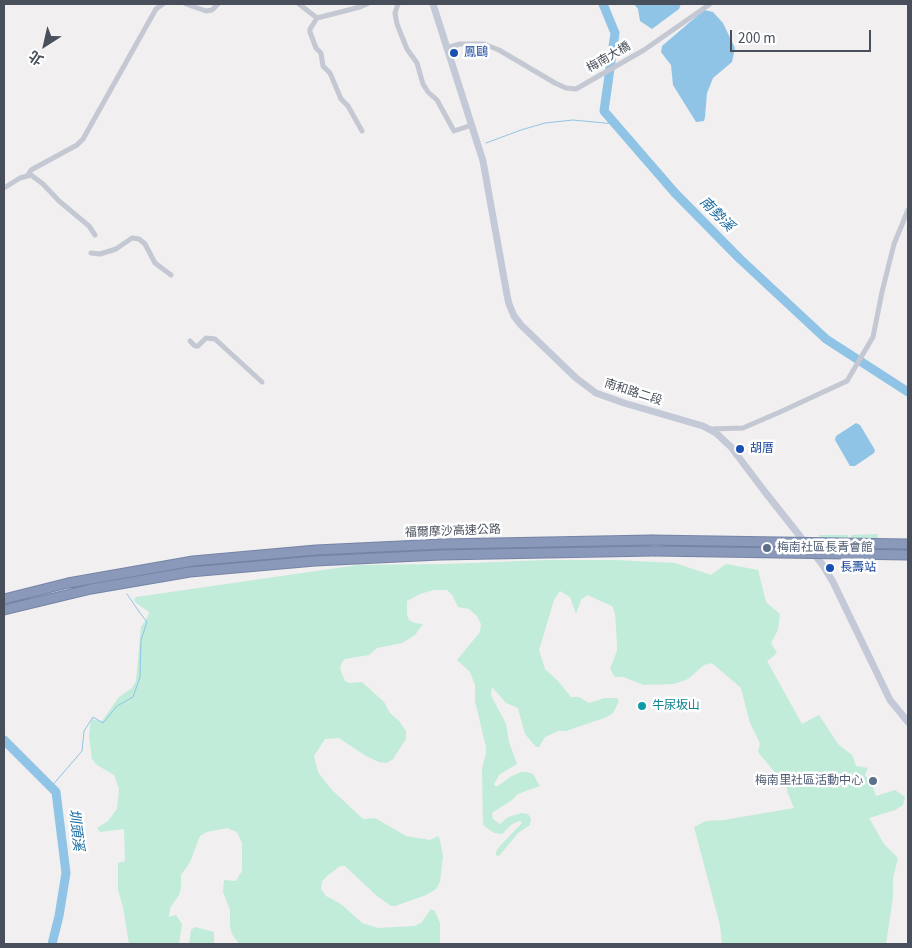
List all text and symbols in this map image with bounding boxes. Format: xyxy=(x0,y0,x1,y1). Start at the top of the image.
north arrow xyxy=(20,20,70,70)
scale bar xyxy=(732,20,873,52)
text: 200 m xyxy=(738,28,776,49)
street label: 梅南大橋 xyxy=(585,40,633,76)
text: 北 xyxy=(25,45,48,69)
place label: 鳳鷗 xyxy=(464,46,488,60)
marker: 鳳鷗 xyxy=(448,47,460,59)
water label: 南勢溪 xyxy=(695,194,737,236)
street label: 南和路二段 xyxy=(602,377,664,409)
place label: 胡厝 xyxy=(750,442,774,456)
marker: 胡厝 xyxy=(734,443,746,455)
street label: 福爾摩沙高速公路 xyxy=(405,523,501,541)
place label: 梅南社區長青會館 xyxy=(777,541,873,555)
marker: 梅南社區長青會館 xyxy=(761,542,773,554)
place label: 長壽站 xyxy=(840,561,876,575)
marker: 長壽站 xyxy=(824,562,836,574)
place label: 牛尿坂山 xyxy=(652,699,700,713)
marker: 牛尿坂山 xyxy=(636,700,648,712)
place label: 梅南里社區活動中心 xyxy=(755,774,863,788)
marker: 梅南里社區活動中心 xyxy=(867,775,879,787)
water label: 圳頭溪 xyxy=(64,808,86,852)

